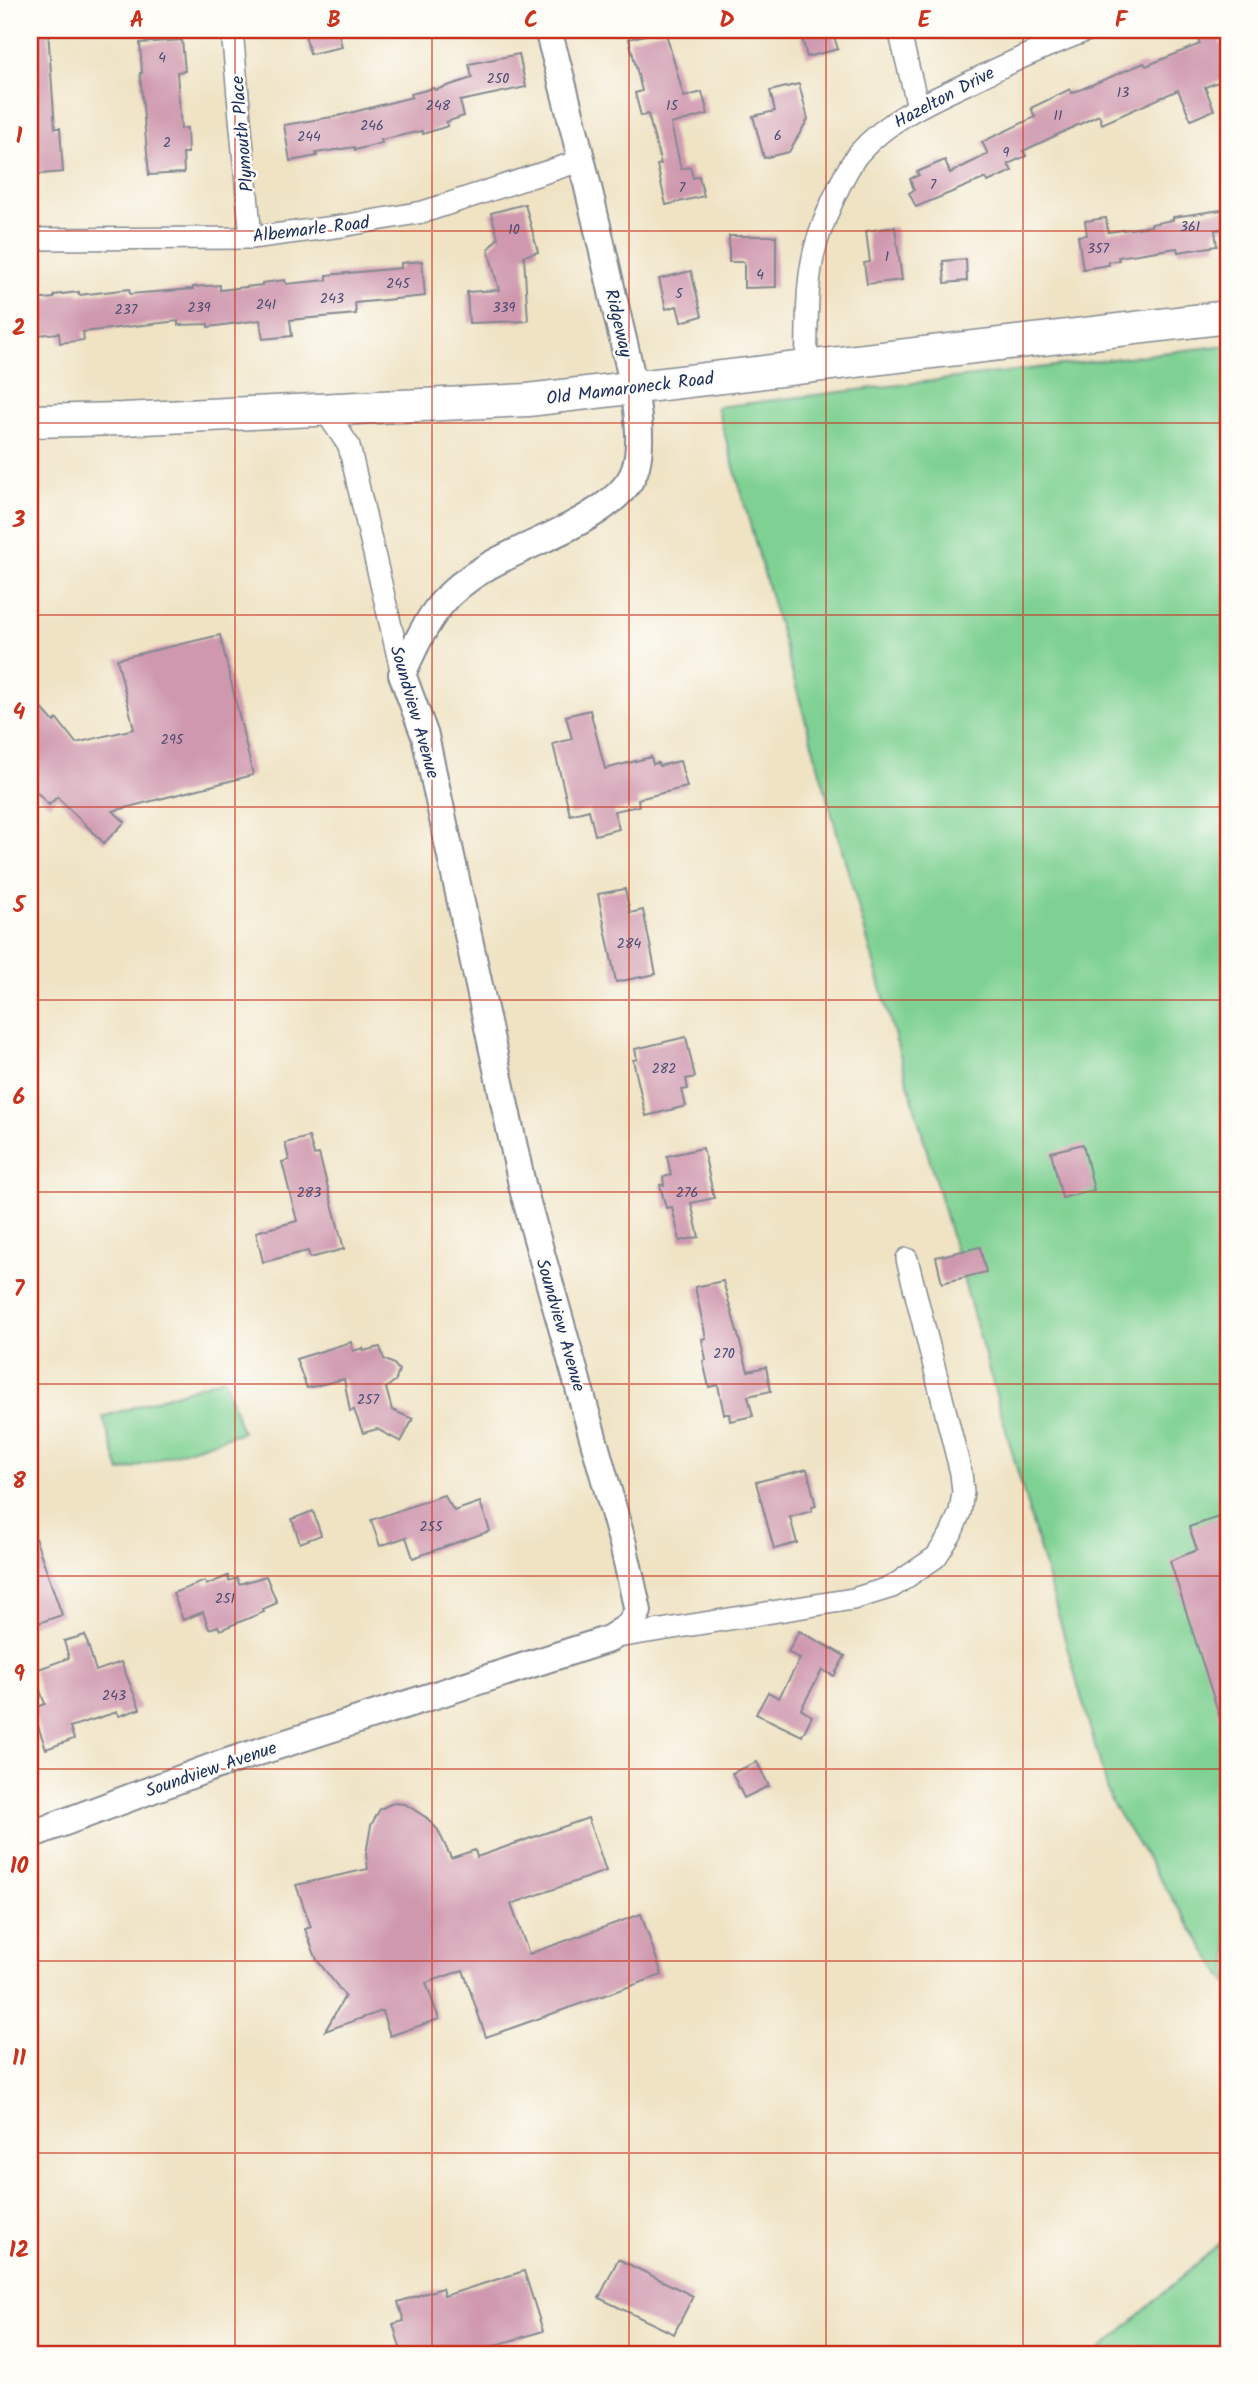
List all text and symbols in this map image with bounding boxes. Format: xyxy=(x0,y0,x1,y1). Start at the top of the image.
text: A xyxy=(130,3,144,39)
text: B xyxy=(327,3,341,39)
text: C xyxy=(524,3,538,39)
text: D xyxy=(719,3,735,39)
text: E xyxy=(918,3,932,39)
text: F xyxy=(1115,3,1129,39)
house number: 4 xyxy=(158,47,166,69)
street label: Hazelton Drive xyxy=(889,60,1000,137)
house number: 250 xyxy=(487,68,509,90)
street label: Plymouth Place xyxy=(224,75,263,193)
house number: 13 xyxy=(1117,82,1129,104)
house number: 248 xyxy=(426,95,451,117)
house number: 15 xyxy=(666,95,679,117)
house number: 11 xyxy=(1054,105,1062,127)
house number: 246 xyxy=(360,115,384,137)
text: 1 xyxy=(16,119,23,155)
house number: 6 xyxy=(774,125,782,147)
house number: 244 xyxy=(297,126,321,148)
house number: 2 xyxy=(163,132,171,154)
house number: 9 xyxy=(1003,142,1010,164)
house number: 7 xyxy=(930,174,937,196)
house number: 7 xyxy=(679,177,686,199)
street label: Albemarle Road xyxy=(251,209,372,252)
house number: 361 xyxy=(1180,216,1200,238)
house number: 10 xyxy=(508,219,520,241)
house number: 357 xyxy=(1087,238,1110,260)
house number: 1 xyxy=(885,246,889,268)
house number: 4 xyxy=(756,264,764,286)
house number: 245 xyxy=(386,273,411,295)
house number: 5 xyxy=(675,283,684,305)
street label: Ridgeway xyxy=(596,286,640,361)
house number: 243 xyxy=(320,288,344,310)
house number: 241 xyxy=(256,294,276,316)
house number: 239 xyxy=(188,297,211,319)
house number: 339 xyxy=(493,297,516,319)
house number: 237 xyxy=(115,299,138,321)
text: 2 xyxy=(12,311,26,347)
street label: Old Mamaroneck Road xyxy=(545,365,717,414)
text: 3 xyxy=(12,503,26,539)
street label: Soundview Avenue xyxy=(381,642,446,782)
text: 4 xyxy=(13,695,26,731)
house number: 295 xyxy=(161,729,185,751)
text: 5 xyxy=(12,888,27,924)
house number: 284 xyxy=(617,933,641,955)
house number: 282 xyxy=(652,1058,676,1080)
text: 6 xyxy=(13,1080,25,1116)
house number: 283 xyxy=(297,1182,321,1204)
house number: 276 xyxy=(676,1182,698,1204)
street label: Soundview Avenue xyxy=(527,1255,592,1395)
text: 7 xyxy=(14,1272,26,1308)
house number: 270 xyxy=(713,1343,735,1365)
house number: 257 xyxy=(357,1389,380,1411)
text: 8 xyxy=(12,1464,26,1500)
house number: 255 xyxy=(419,1516,444,1538)
house number: 251 xyxy=(215,1588,235,1610)
text: 9 xyxy=(13,1657,25,1693)
house number: 243 xyxy=(102,1685,126,1707)
street label: Soundview Avenue xyxy=(142,1734,281,1806)
text: 10 xyxy=(10,1849,29,1885)
text: 11 xyxy=(12,2041,26,2077)
text: 12 xyxy=(9,2233,29,2269)

